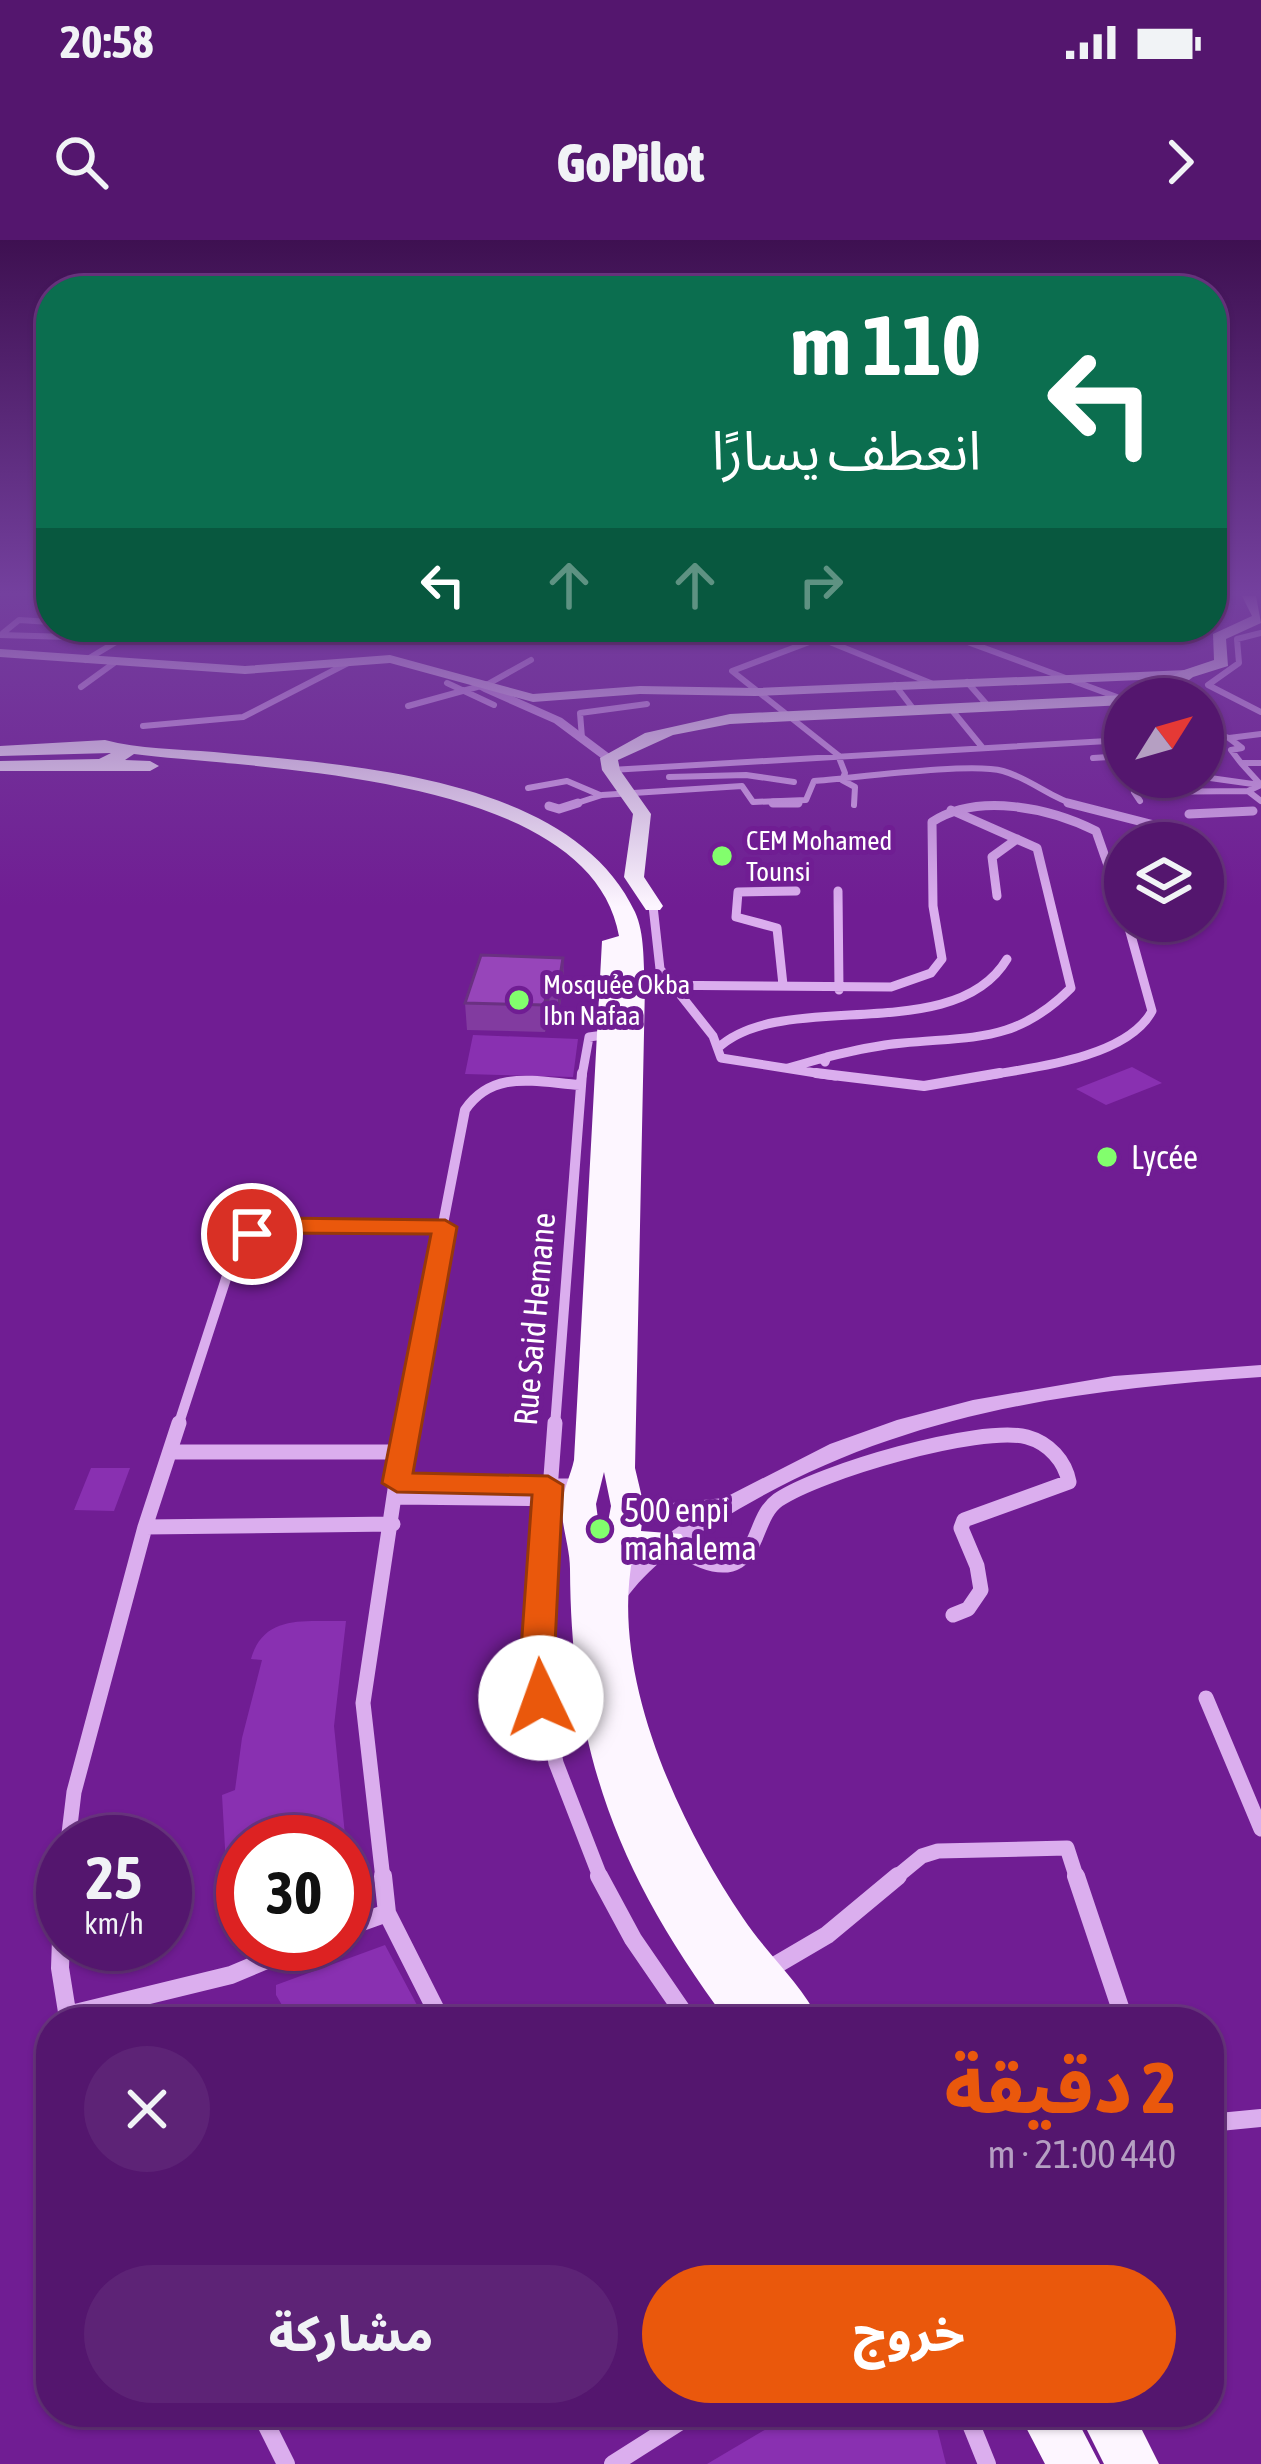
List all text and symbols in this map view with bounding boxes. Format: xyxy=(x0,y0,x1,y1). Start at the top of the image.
text: 20:58 xyxy=(60,16,154,68)
icon: search xyxy=(48,129,114,195)
icon: forward xyxy=(1147,129,1213,195)
text: GoPilot xyxy=(557,132,704,193)
text: 110 m xyxy=(791,297,981,393)
icon: left xyxy=(1023,324,1179,480)
text: انعطف يسارًا xyxy=(711,420,981,481)
icon: left xyxy=(410,552,476,618)
icon: ahead xyxy=(536,552,602,618)
icon: ahead xyxy=(662,552,728,618)
icon: right xyxy=(788,552,854,618)
north arrow xyxy=(1104,678,1224,798)
map controls xyxy=(1104,678,1224,942)
button: layers xyxy=(1104,822,1224,942)
place label: CEM Mohamed Tounsi xyxy=(746,825,892,887)
marker: CEM Mohamed Tounsi xyxy=(709,843,735,869)
place label: Mosquée Okba Ibn Nafaa xyxy=(543,969,690,1031)
marker: Mosquée Okba Ibn Nafaa xyxy=(506,987,532,1013)
place label: Lycée xyxy=(1131,1138,1198,1176)
marker: Lycée xyxy=(1094,1144,1120,1170)
pin xyxy=(201,1183,303,1285)
icon: arrive xyxy=(219,1201,285,1267)
street label: Rue Said Hemane xyxy=(506,1211,562,1427)
place label: 500 enpi mahalema xyxy=(624,1491,757,1567)
marker: 500 enpi mahalema xyxy=(587,1516,613,1542)
position arrow xyxy=(478,1635,604,1761)
speed limit sign: 30 xyxy=(216,1815,372,1971)
text: 25 xyxy=(86,1843,142,1912)
text: km/h xyxy=(84,1906,144,1940)
button: close xyxy=(84,2046,210,2172)
text: 2 دقيقة xyxy=(944,2046,1176,2128)
text: 440 m · 21:00 xyxy=(988,2132,1176,2176)
button: مشاركة xyxy=(84,2265,618,2403)
button: خروج xyxy=(642,2265,1176,2403)

